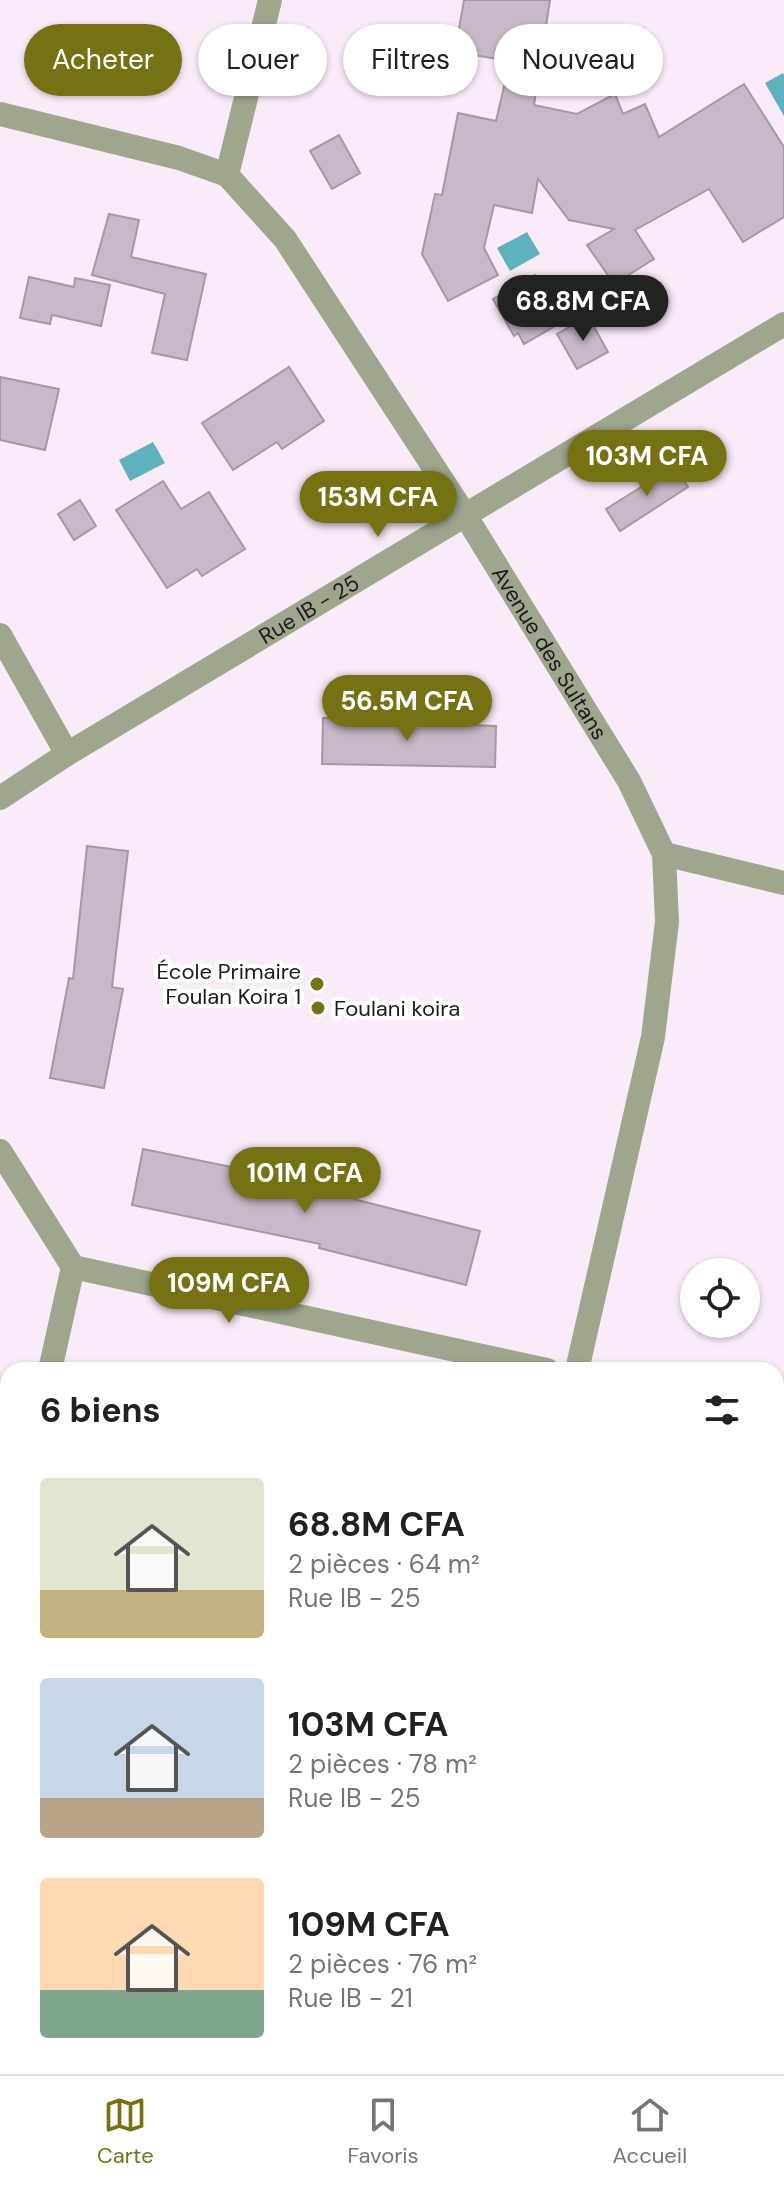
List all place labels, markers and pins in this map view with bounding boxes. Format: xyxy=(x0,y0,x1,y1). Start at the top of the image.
pin: 68.8M CFA xyxy=(491,275,675,343)
pin: 103M CFA xyxy=(564,430,730,498)
pin: 153M CFA xyxy=(295,471,461,539)
pin: 56.5M CFA xyxy=(315,675,499,743)
place label: École Primaire Foulan Koira 1 xyxy=(156,957,301,1011)
marker: École Primaire Foulan Koira 1 xyxy=(308,975,326,993)
place label: Foulani koira xyxy=(334,994,460,1023)
marker: Foulani koira xyxy=(309,999,327,1017)
pin: 101M CFA xyxy=(222,1147,388,1215)
pin: 109M CFA xyxy=(146,1257,312,1325)

